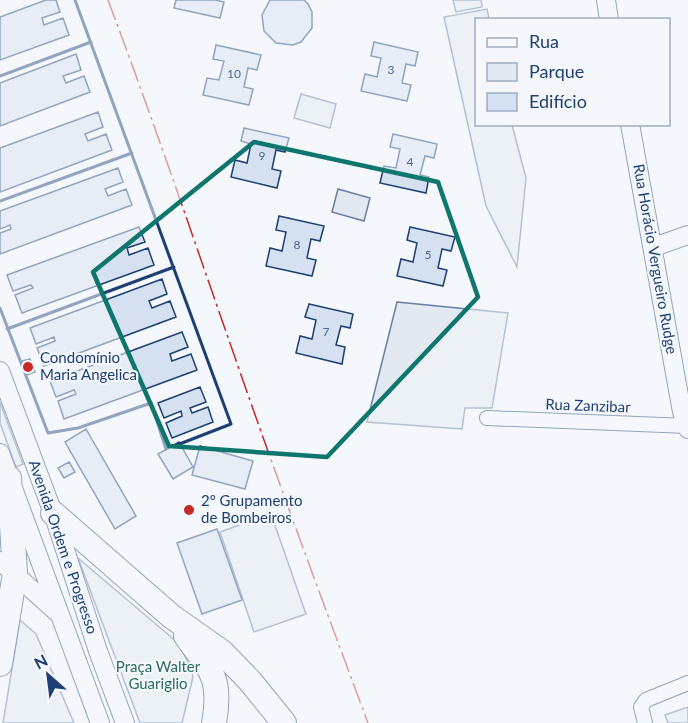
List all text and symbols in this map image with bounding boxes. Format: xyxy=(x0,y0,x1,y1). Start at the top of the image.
legend xyxy=(475,18,670,126)
text: Rua xyxy=(529,30,559,52)
text: Parque xyxy=(529,60,584,82)
house number: 3 xyxy=(388,62,395,77)
house number: 10 xyxy=(227,66,241,81)
text: Edifício xyxy=(529,90,587,112)
house number: 9 xyxy=(259,148,266,163)
house number: 4 xyxy=(407,154,414,169)
street label: Rua Horácio Vergueiro Rudge xyxy=(630,162,682,355)
house number: 8 xyxy=(294,237,301,252)
house number: 5 xyxy=(425,247,432,262)
house number: 7 xyxy=(323,324,330,339)
place label: Condomínio Maria Angelica xyxy=(40,348,137,383)
marker: Condomínio Maria Angelica xyxy=(21,360,35,374)
street label: Rua Zanzibar xyxy=(545,395,631,416)
street label: Avenida Ordem e Progresso xyxy=(26,457,102,636)
place label: 2º Grupamento de Bombeiros xyxy=(201,491,302,526)
marker: 2º Grupamento de Bombeiros xyxy=(182,503,196,517)
north arrow xyxy=(18,645,78,705)
text: N xyxy=(31,650,51,673)
park label: Praça Walter Guariglio xyxy=(116,657,201,692)

